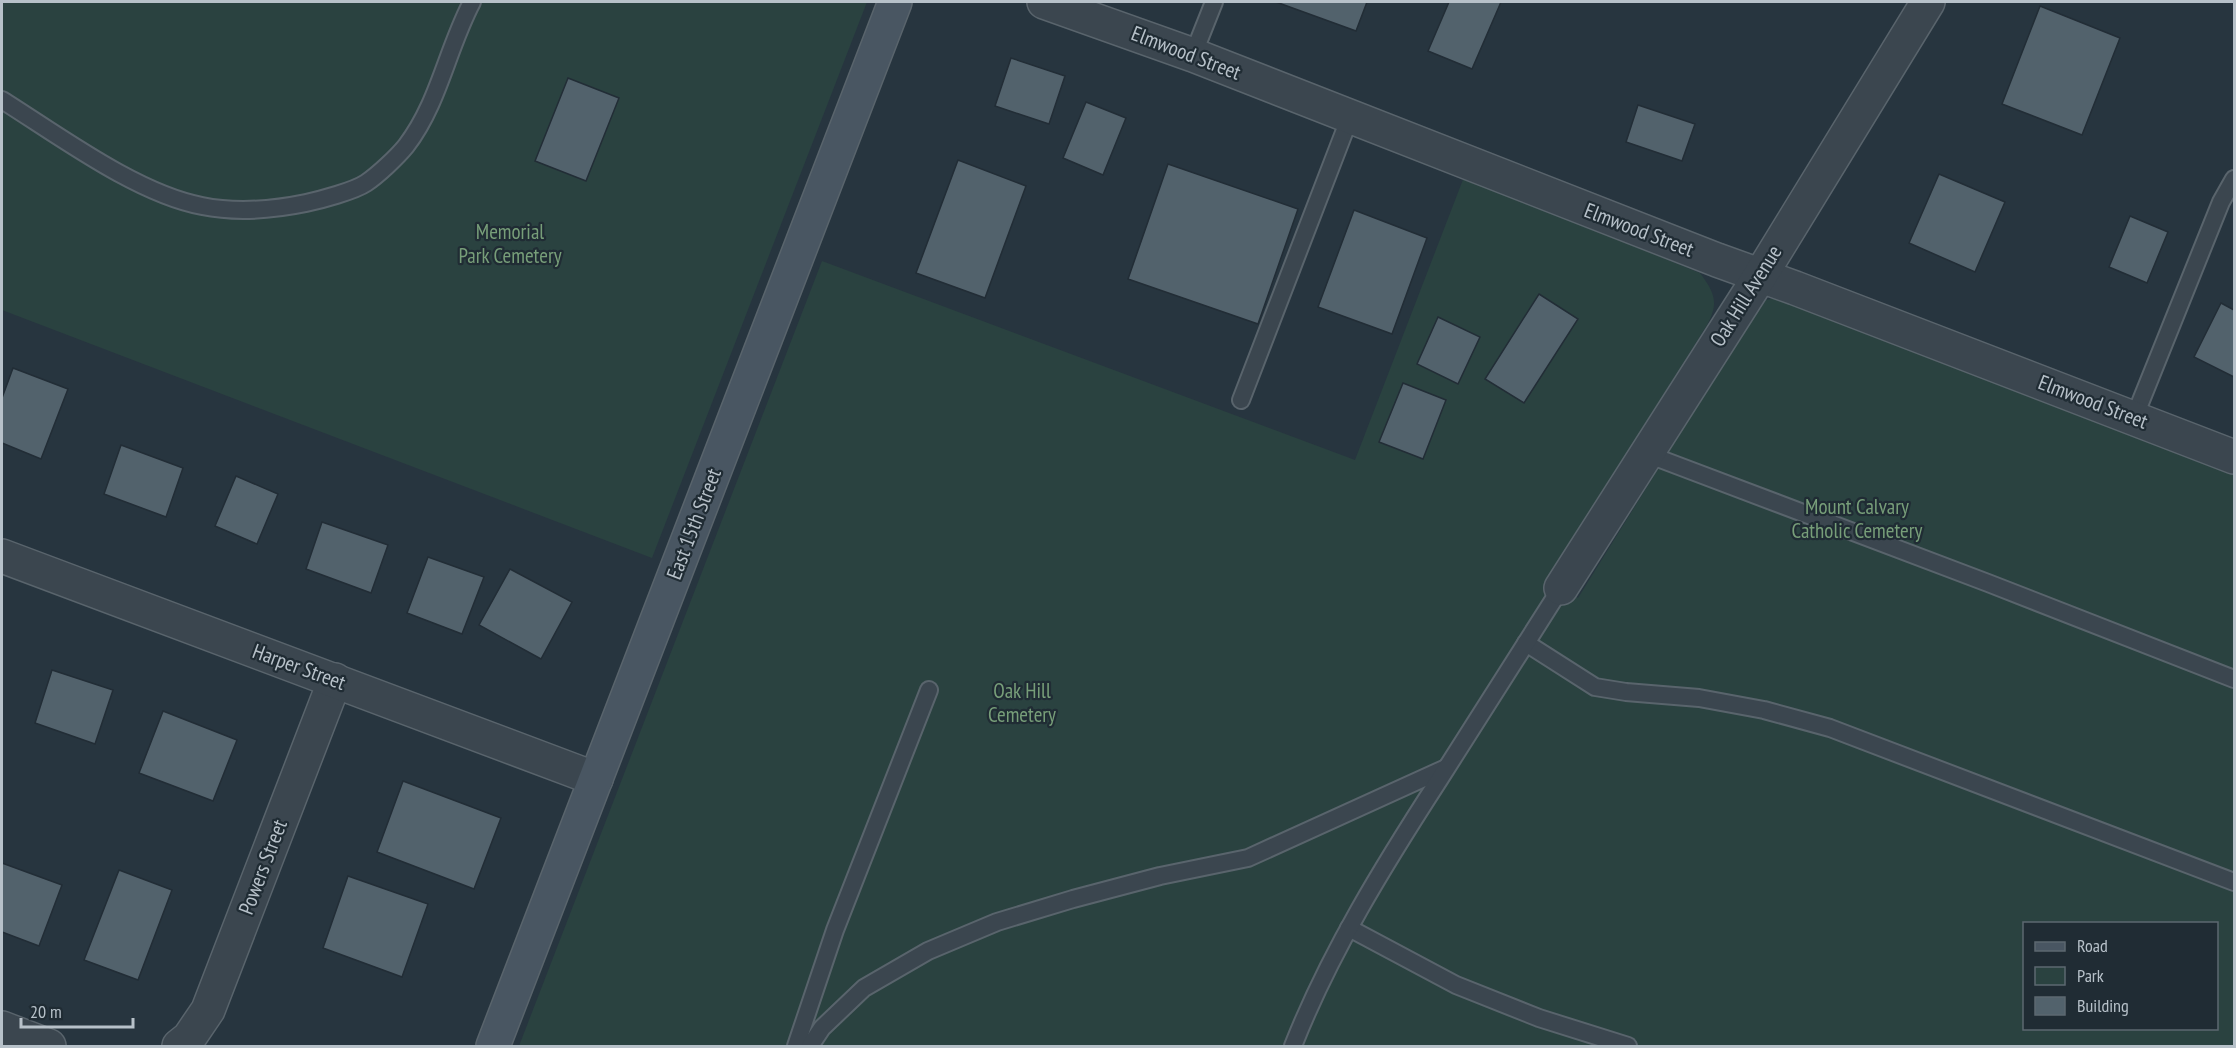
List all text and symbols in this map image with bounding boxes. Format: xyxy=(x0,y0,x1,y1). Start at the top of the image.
street label: Elmwood Street xyxy=(1128,19,1245,86)
street label: Elmwood Street xyxy=(1581,196,1698,263)
park label: Memorial Park Cemetery xyxy=(458,218,562,269)
street label: Oak Hill Avenue xyxy=(1704,240,1787,351)
street label: Elmwood Street xyxy=(2035,368,2152,435)
street label: East 15th Street xyxy=(660,464,727,583)
park label: Mount Calvary Catholic Cemetery xyxy=(1792,493,1922,544)
street label: Harper Street xyxy=(249,637,350,696)
park label: Oak Hill Cemetery xyxy=(988,677,1056,728)
street label: Powers Street xyxy=(232,815,293,918)
legend xyxy=(2023,922,2218,1030)
text: Road xyxy=(2077,934,2108,957)
text: Park xyxy=(2077,964,2104,987)
scale bar xyxy=(21,991,134,1029)
text: Building xyxy=(2077,994,2129,1017)
text: 20 m xyxy=(30,1000,62,1023)

